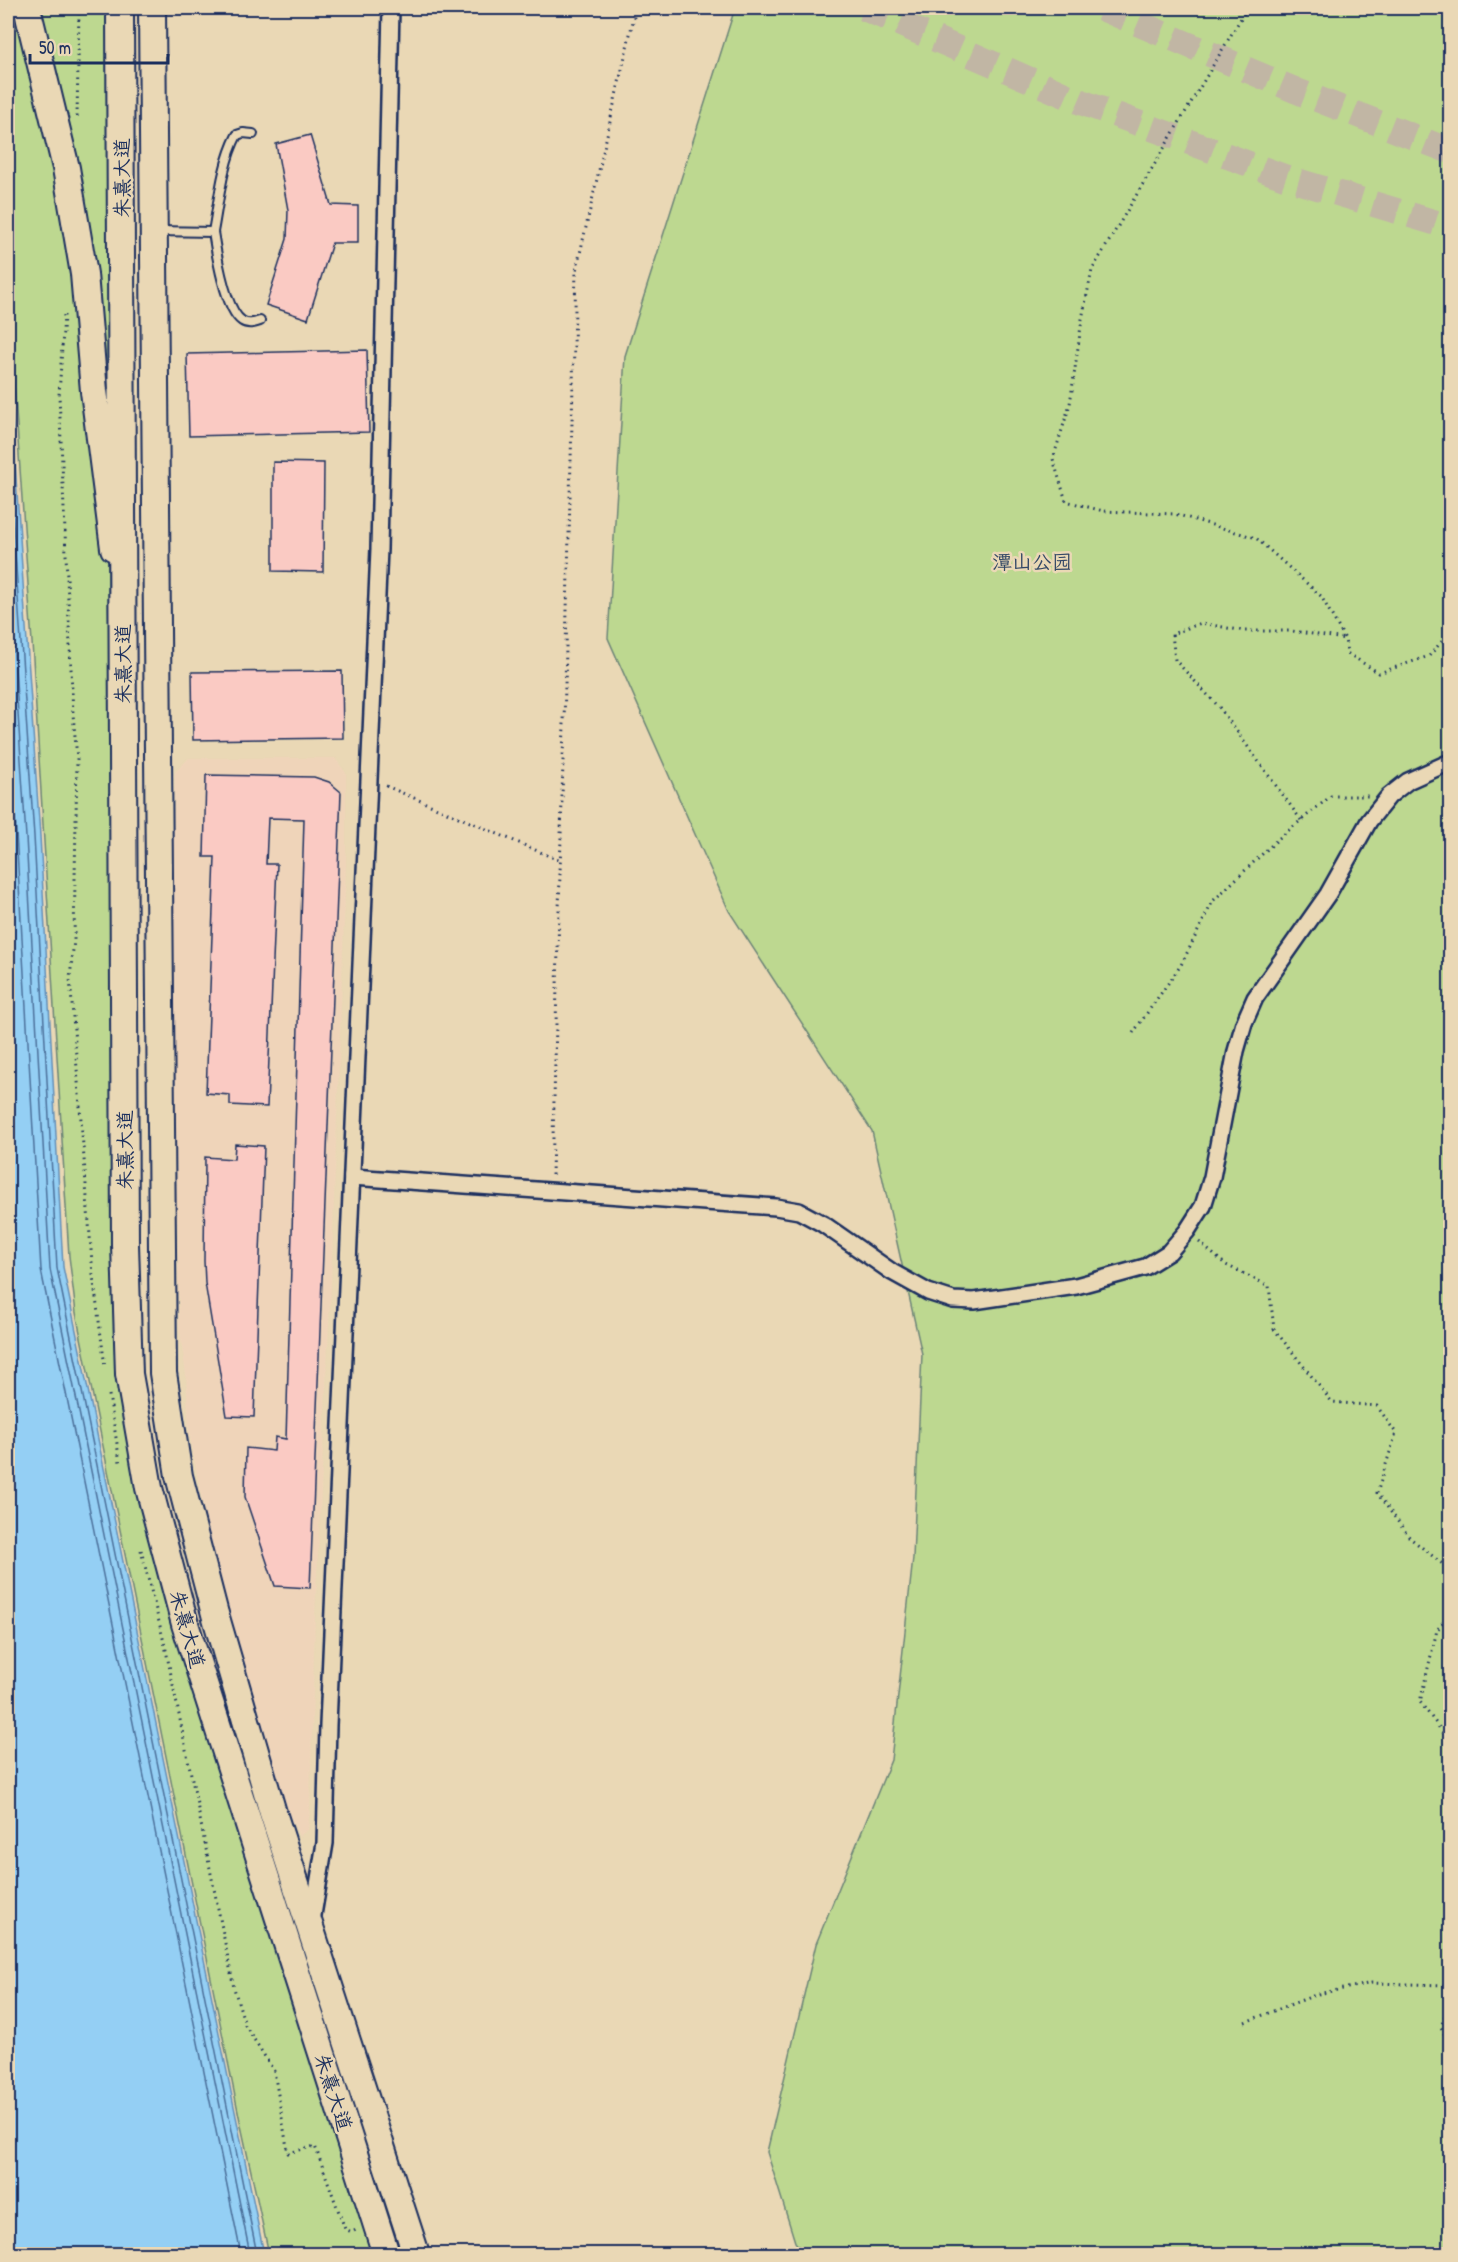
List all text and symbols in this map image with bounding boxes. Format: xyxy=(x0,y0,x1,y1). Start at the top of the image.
scale bar xyxy=(30,27,168,65)
text: 50 m xyxy=(39,35,71,60)
street label: 朱熹大道 xyxy=(108,138,135,218)
park label: 潭山公园 xyxy=(992,548,1072,575)
street label: 朱熹大道 xyxy=(109,624,136,704)
street label: 朱熹大道 xyxy=(111,1110,138,1190)
street label: 朱熹大道 xyxy=(164,1587,212,1671)
street label: 朱熹大道 xyxy=(309,2050,359,2134)

